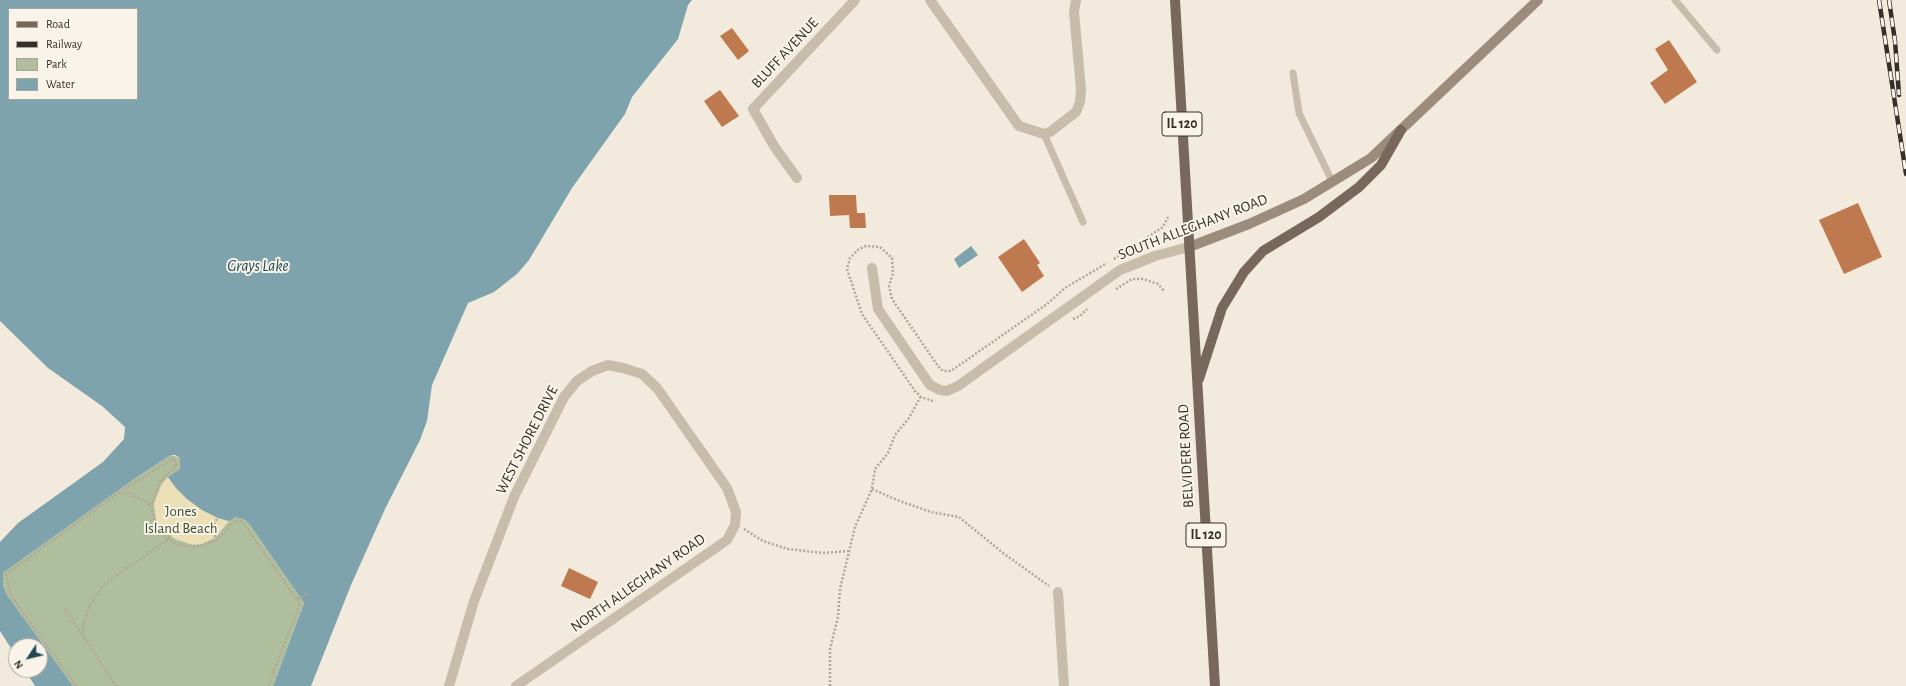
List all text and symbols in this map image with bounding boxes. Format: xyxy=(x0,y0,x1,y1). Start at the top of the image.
legend xyxy=(8,8,138,100)
street label: BLUFF AVENUE xyxy=(748,14,822,92)
text: Road xyxy=(46,18,70,30)
text: Railway xyxy=(46,38,82,50)
text: Park xyxy=(46,58,67,70)
text: Water xyxy=(46,78,75,90)
road number: IL 120 xyxy=(1162,112,1202,136)
street label: SOUTH ALLEGHANY ROAD xyxy=(1116,190,1270,264)
water label: Grays Lake xyxy=(227,256,289,276)
street label: WEST SHORE DRIVE xyxy=(492,383,562,497)
street label: BELVIDERE ROAD xyxy=(1174,404,1198,508)
park label: Jones Island Beach xyxy=(144,502,218,537)
road number: IL 120 xyxy=(1186,523,1226,547)
street label: NORTH ALLEGHANY ROAD xyxy=(567,530,709,636)
north arrow xyxy=(8,638,48,678)
text: N xyxy=(12,658,25,671)

